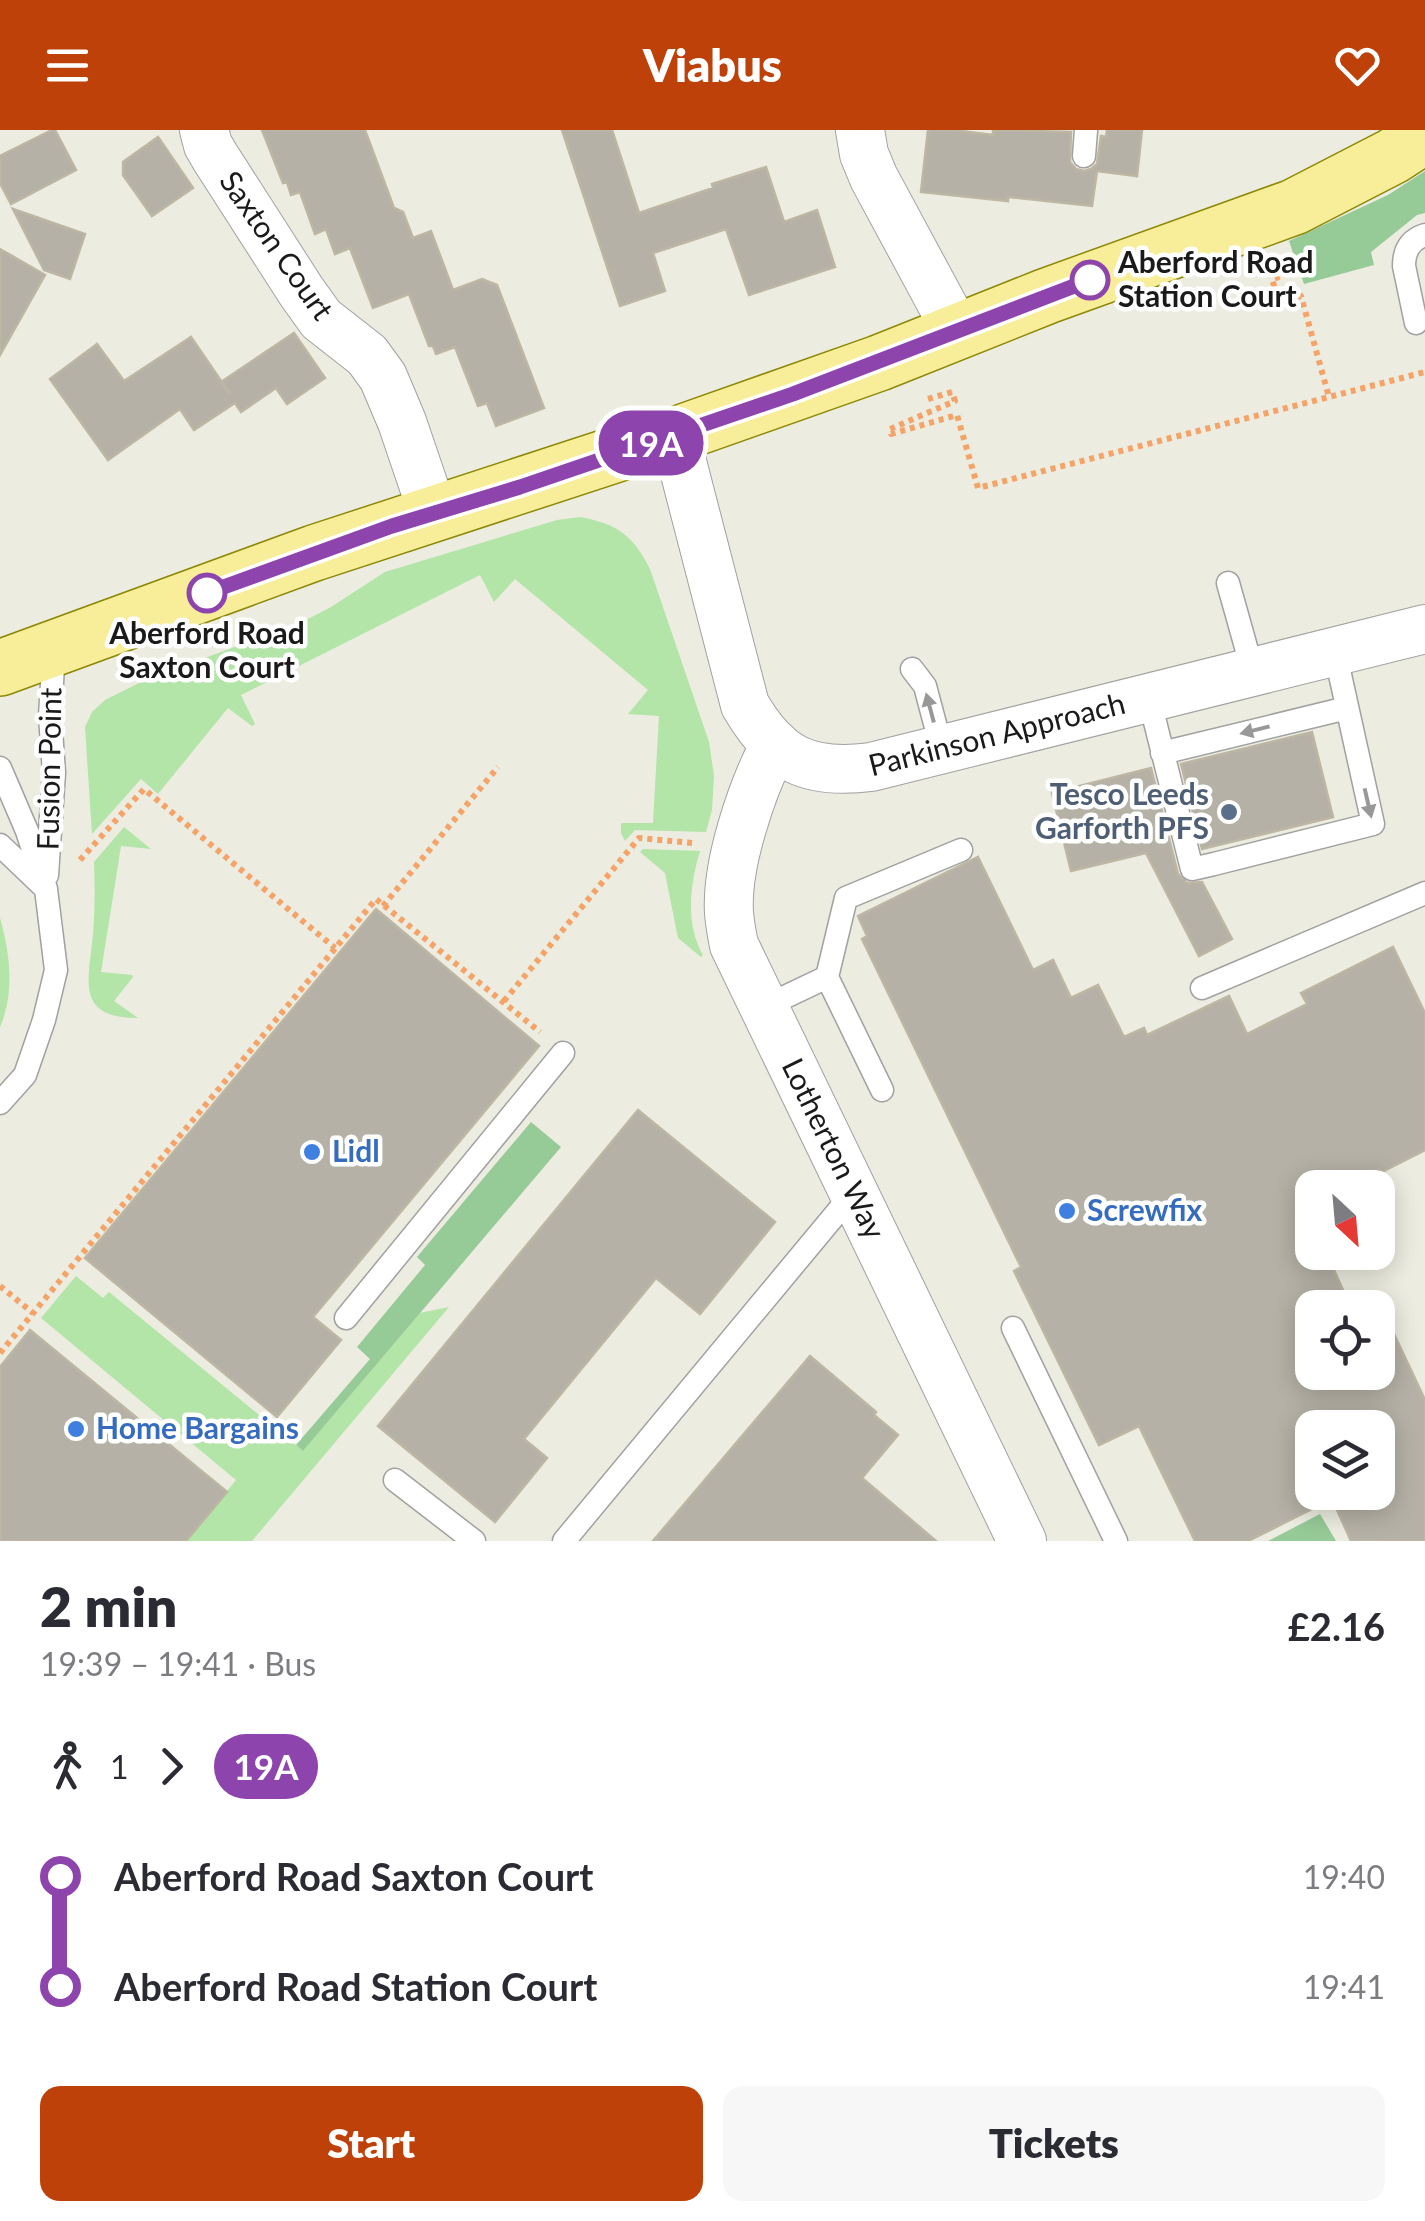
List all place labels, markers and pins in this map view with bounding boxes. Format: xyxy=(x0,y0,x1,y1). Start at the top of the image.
place label: Aberford Road Station Court xyxy=(1117,243,1314,313)
marker: Aberford Road Station Court xyxy=(1071,261,1109,299)
marker: Aberford Road Saxton Court xyxy=(188,574,226,612)
place label: Aberford Road Saxton Court xyxy=(108,614,305,684)
place label: Tesco Leeds Garforth PFS xyxy=(1035,775,1209,845)
marker: Tesco Leeds Garforth PFS xyxy=(1218,801,1240,823)
place label: Lidl xyxy=(332,1132,380,1168)
marker: Lidl xyxy=(301,1141,323,1163)
place label: Screwfix xyxy=(1087,1191,1203,1227)
marker: Screwfix xyxy=(1056,1200,1078,1222)
place label: Home Bargains xyxy=(96,1409,299,1445)
marker: Home Bargains xyxy=(65,1418,87,1440)

